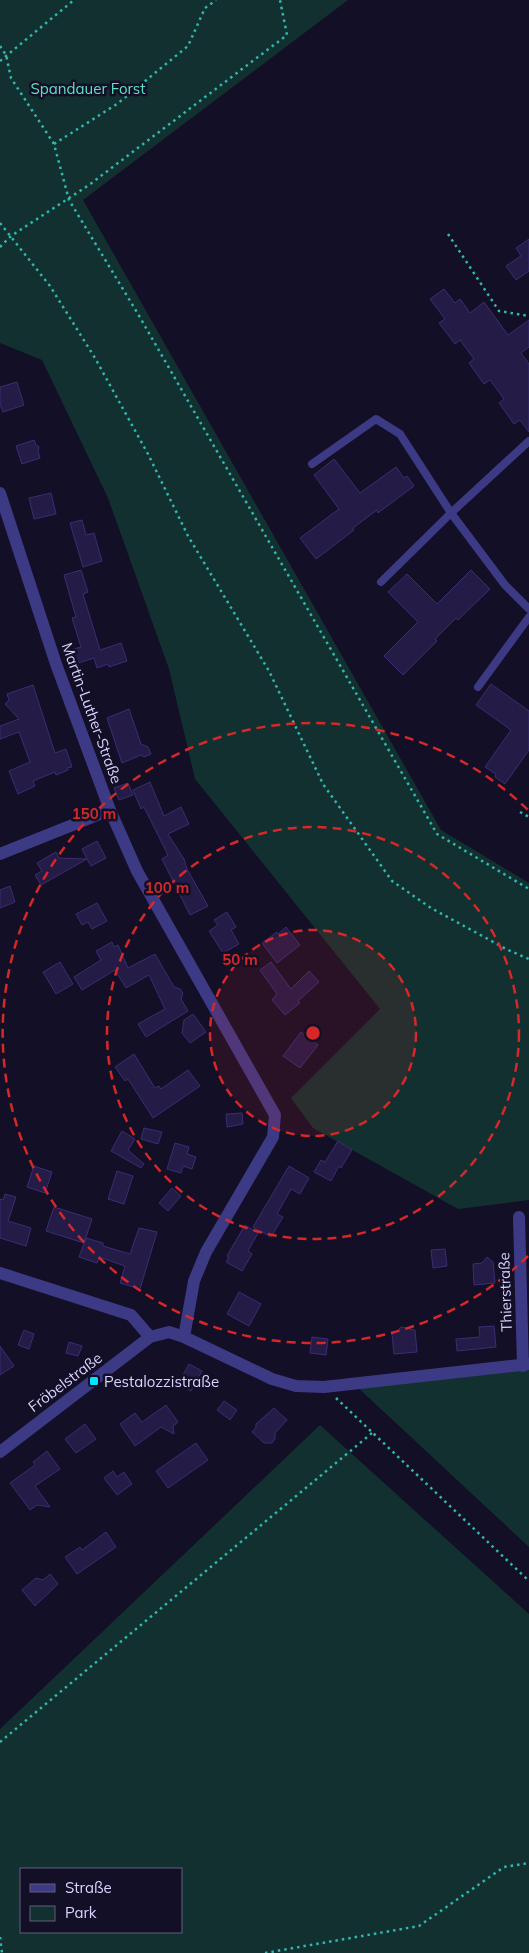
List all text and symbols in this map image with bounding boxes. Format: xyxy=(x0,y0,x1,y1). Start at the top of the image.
park label: Spandauer Forst xyxy=(30,79,146,98)
street label: Martin-Luther-Straße xyxy=(58,640,126,786)
text: 150 m xyxy=(72,804,116,823)
text: 100 m xyxy=(145,878,189,897)
text: 50 m xyxy=(222,950,258,969)
centre of rings xyxy=(304,1024,322,1042)
street label: Thierstraße xyxy=(494,1252,516,1332)
street label: Fröbelstraße xyxy=(24,1348,106,1416)
place label: Pestalozzistraße xyxy=(104,1372,219,1391)
marker: Pestalozzistraße xyxy=(88,1375,100,1387)
legend xyxy=(20,1868,182,1933)
text: Straße xyxy=(65,1878,112,1897)
text: Park xyxy=(65,1903,97,1922)

